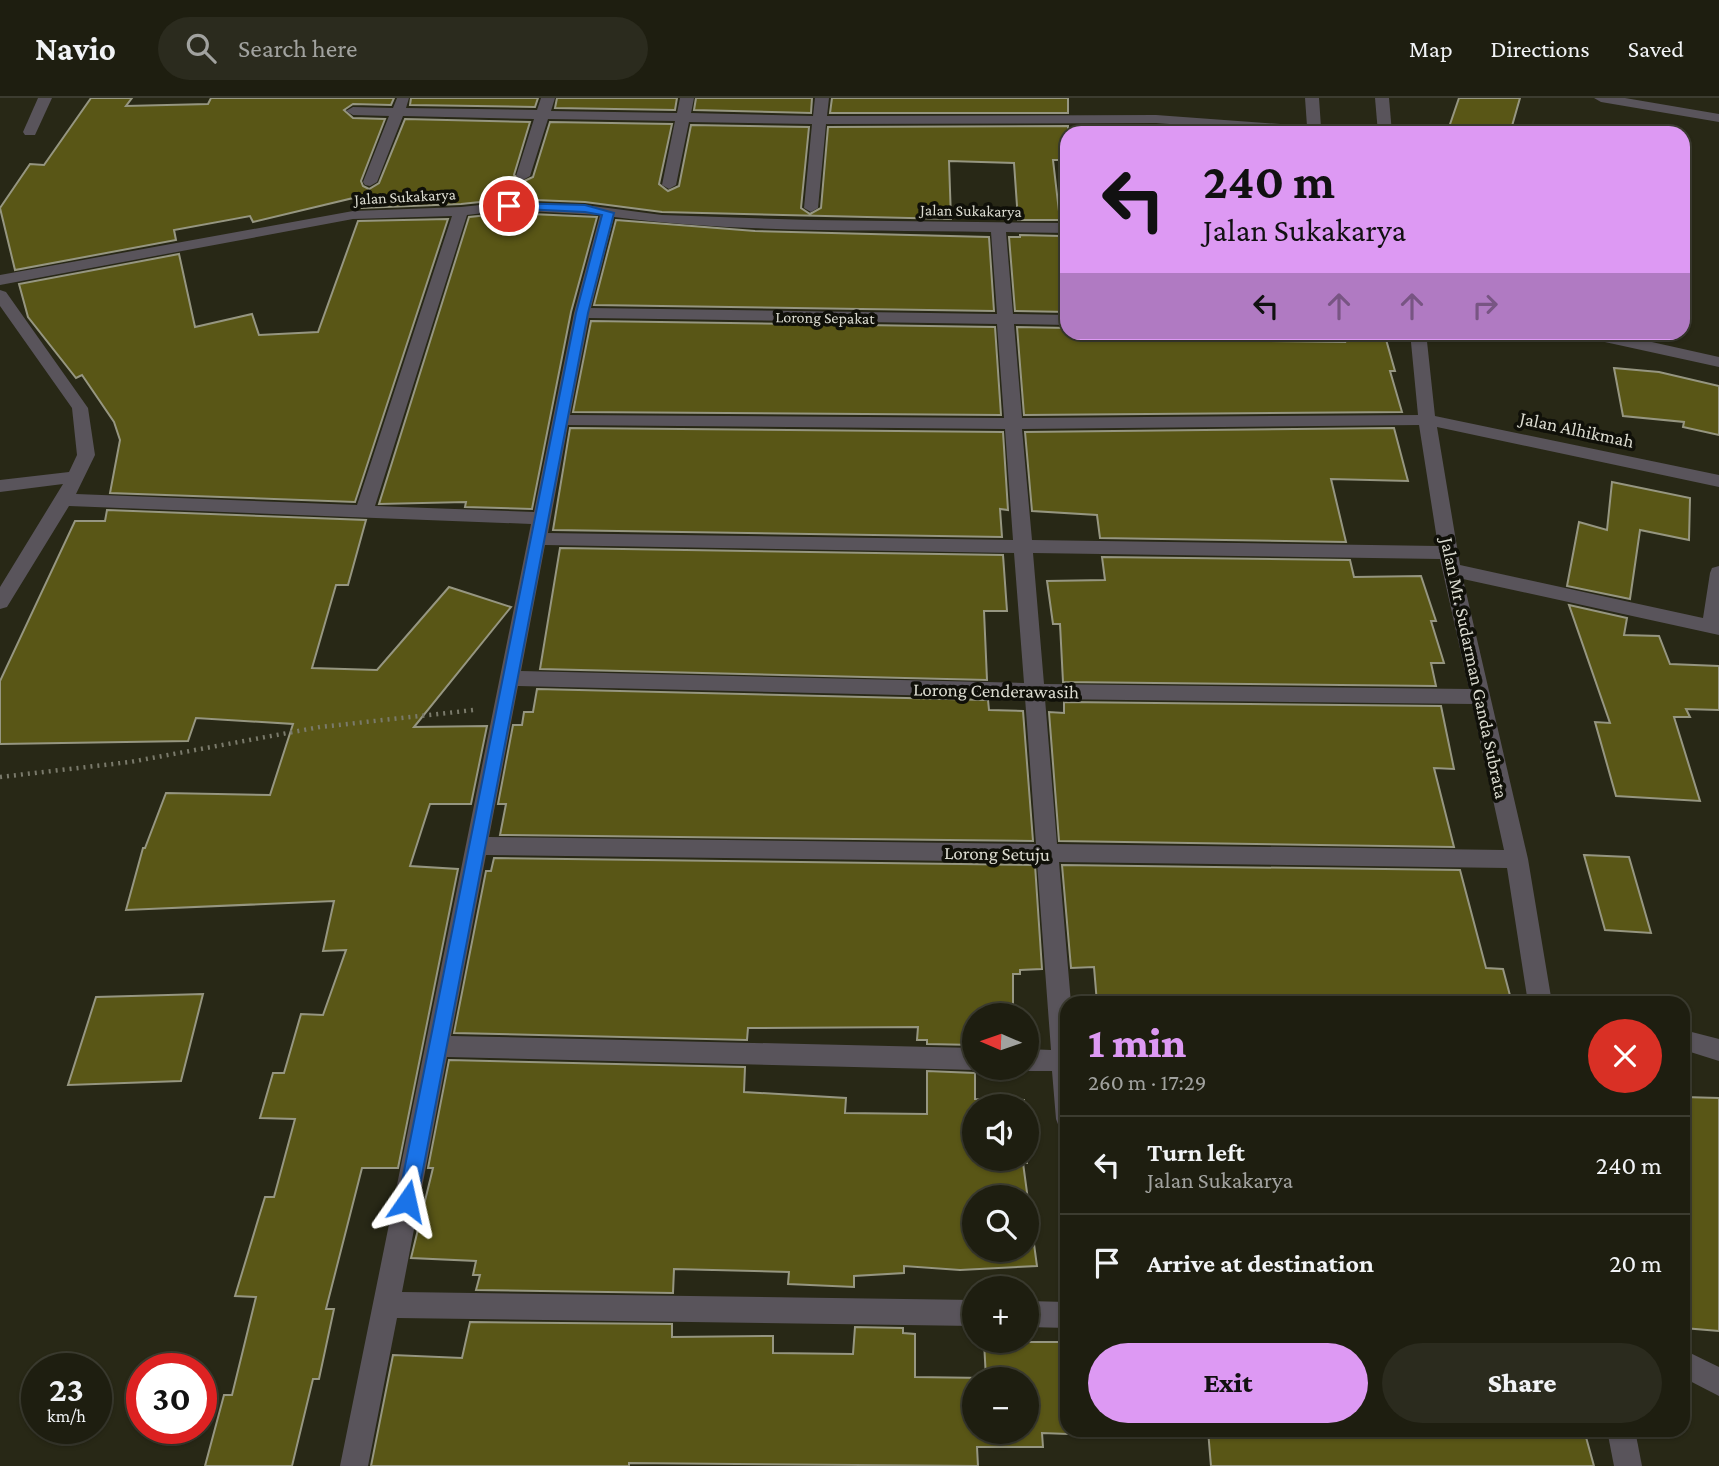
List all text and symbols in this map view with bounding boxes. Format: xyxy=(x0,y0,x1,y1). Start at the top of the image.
search box xyxy=(158,17,648,80)
icon: search xyxy=(182,29,220,67)
text: Navio xyxy=(35,30,116,67)
text: Search here xyxy=(238,34,357,63)
text: Map xyxy=(1409,35,1453,62)
text: Directions xyxy=(1491,35,1590,62)
text: Saved xyxy=(1628,35,1684,62)
icon: left xyxy=(1088,154,1179,245)
text: 240 m xyxy=(1203,154,1335,209)
pin xyxy=(479,176,539,236)
street label: Jalan Sukakarya xyxy=(352,185,457,209)
icon: arrive xyxy=(490,187,528,225)
street label: Jalan Sukakarya xyxy=(918,201,1023,221)
text: Jalan Sukakarya xyxy=(1203,212,1406,248)
icon: left xyxy=(1247,287,1285,325)
icon: ahead xyxy=(1320,287,1358,325)
icon: ahead xyxy=(1393,287,1431,325)
icon: right xyxy=(1466,287,1504,325)
street label: Lorong Sepakat xyxy=(775,308,875,328)
street label: Jalan Alhikmah xyxy=(1516,407,1636,452)
street label: Jalan Mr. Sudarman Ganda Subrata xyxy=(1436,534,1513,801)
street label: Lorong Cenderawasih xyxy=(913,679,1079,702)
street label: Lorong Setuju xyxy=(944,842,1050,866)
north arrow xyxy=(962,1003,1040,1080)
map controls xyxy=(962,1003,1039,1444)
text: 1 min xyxy=(1088,1019,1186,1066)
button: close xyxy=(1588,1019,1662,1093)
text: 260 m · 17:29 xyxy=(1088,1069,1206,1095)
button: sound xyxy=(962,1094,1039,1171)
text: Turn left xyxy=(1147,1138,1245,1167)
icon: left xyxy=(1088,1146,1126,1184)
text: 240 m xyxy=(1596,1151,1662,1180)
position arrow xyxy=(370,1164,444,1238)
text: Jalan Sukakarya xyxy=(1147,1167,1293,1193)
button: search xyxy=(962,1185,1039,1262)
icon: arrive xyxy=(1088,1244,1126,1282)
text: Arrive at destination xyxy=(1147,1249,1374,1278)
text: 20 m xyxy=(1609,1249,1662,1278)
button: + xyxy=(962,1276,1039,1353)
button: Exit xyxy=(1088,1343,1368,1423)
button: Share xyxy=(1382,1343,1662,1423)
speed limit sign: 30 xyxy=(126,1353,217,1444)
button: − xyxy=(962,1367,1039,1444)
text: 23 xyxy=(49,1370,84,1409)
text: km/h xyxy=(47,1406,86,1426)

